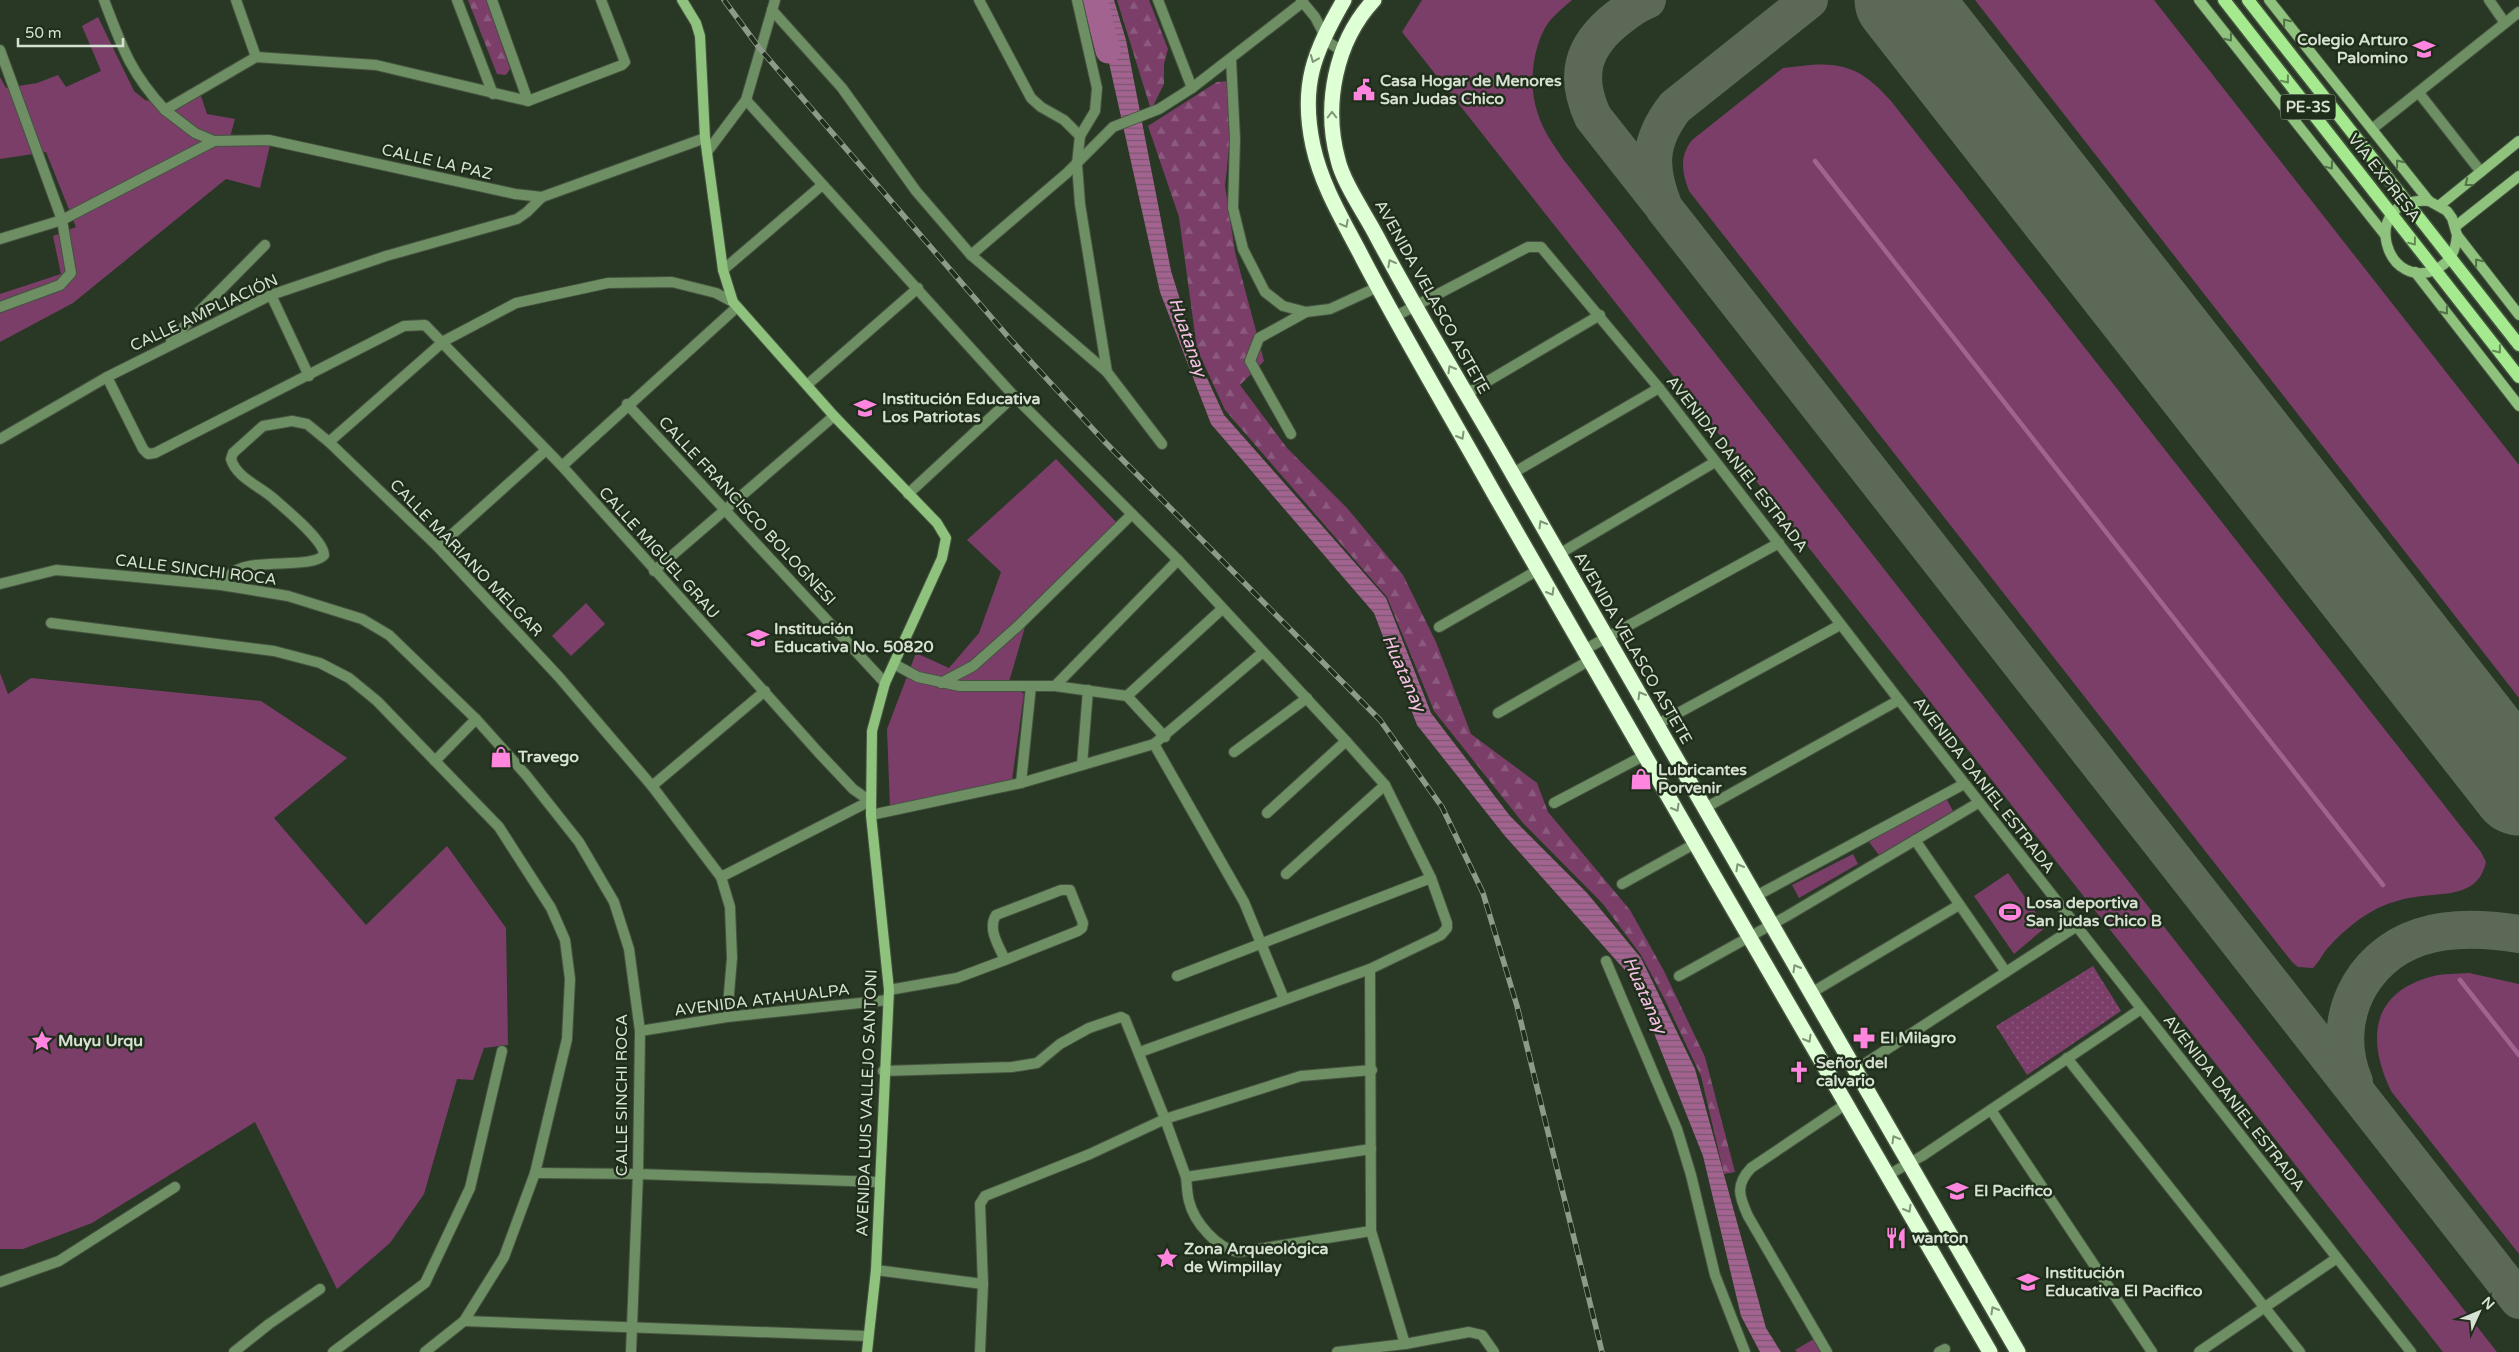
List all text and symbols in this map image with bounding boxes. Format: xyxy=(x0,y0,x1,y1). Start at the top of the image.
scale bar xyxy=(18,15,122,47)
one-way arrow xyxy=(2284,19,2292,28)
text: 50 m xyxy=(25,24,62,42)
place label: Colegio Arturo Palomino xyxy=(2297,30,2408,68)
one-way arrow xyxy=(2224,32,2232,41)
school or university icon: Colegio Arturo Palomino xyxy=(2411,36,2437,62)
one-way arrow xyxy=(1310,54,1321,63)
place label: Casa Hogar de Menores San Judas Chico xyxy=(1380,71,1562,109)
one-way arrow xyxy=(2281,74,2289,83)
public building icon: Casa Hogar de Menores San Judas Chico xyxy=(1351,77,1377,103)
road number: PE-3S xyxy=(2280,94,2336,120)
one-way arrow xyxy=(1327,111,1338,119)
street label: VÍA EXPRESA xyxy=(2343,130,2425,226)
street label: CALLE LA PAZ xyxy=(380,140,494,184)
one-way arrow xyxy=(2324,160,2333,170)
one-way arrow xyxy=(2396,160,2404,169)
one-way arrow xyxy=(2464,177,2473,186)
street label: AVENIDA VELASCO ASTETE xyxy=(1370,196,1494,398)
one-way arrow xyxy=(1339,219,1349,228)
one-way arrow xyxy=(2408,236,2416,245)
one-way arrow xyxy=(1387,259,1397,268)
one-way arrow xyxy=(2475,259,2484,268)
street label: CALLE AMPLIACIÓN xyxy=(127,270,281,356)
water label: Huatanay xyxy=(1164,295,1212,381)
one-way arrow xyxy=(2439,305,2448,315)
one-way arrow xyxy=(2492,344,2501,353)
one-way arrow xyxy=(1447,365,1457,374)
street label: AVENIDA DANIEL ESTRADA xyxy=(1662,372,1812,556)
place label: Institución Educativa Los Patriotas xyxy=(882,389,1040,427)
school or university icon: Institución Educativa Los Patriotas xyxy=(852,395,878,421)
street label: CALLE FRANCISCO BOLOGNESI xyxy=(654,412,840,610)
one-way arrow xyxy=(1455,430,1465,439)
street label: CALLE MARIANO MELGAR xyxy=(385,475,547,641)
street label: CALLE MIGUEL GRAU xyxy=(594,483,724,623)
one-way arrow xyxy=(1538,521,1548,530)
street label: AVENIDA VELASCO ASTETE xyxy=(1570,548,1696,748)
street label: CALLE SINCHI ROCA xyxy=(114,550,278,590)
one-way arrow xyxy=(1544,586,1554,595)
place label: Institución Educativa No. 50820 xyxy=(774,619,934,657)
school or university icon: Institución Educativa No. 50820 xyxy=(745,625,771,651)
water label: Huatanay xyxy=(1377,631,1432,717)
one-way arrow xyxy=(1637,692,1647,701)
street label: AVENIDA DANIEL ESTRADA xyxy=(1909,693,2059,877)
shop icon: Travego xyxy=(488,744,514,770)
place label: Travego xyxy=(517,747,579,767)
place label: Lubricantes Porvenir xyxy=(1658,760,1747,798)
shop icon: Lubricantes Porvenir xyxy=(1628,766,1654,792)
one-way arrow xyxy=(1669,803,1679,812)
one-way arrow xyxy=(1735,863,1745,872)
place label: Losa deportiva San judas Chico B xyxy=(2026,893,2162,931)
sports icon: Losa deportiva San judas Chico B xyxy=(1997,899,2023,925)
water label: Huatanay xyxy=(1618,953,1673,1039)
one-way arrow xyxy=(1793,964,1803,973)
street label: AVENIDA LUIS VALLEJO SANTONI xyxy=(852,969,882,1237)
street label: AVENIDA ATAHUALPA xyxy=(673,979,851,1021)
street label: AVENIDA DANIEL ESTRADA xyxy=(2159,1011,2309,1195)
street label: CALLE SINCHI ROCA xyxy=(612,1014,632,1176)
pharmacy icon: El Milagro xyxy=(1851,1025,1877,1051)
place icon: Muyu Urqu xyxy=(29,1028,55,1054)
place label: El Milagro xyxy=(1880,1028,1957,1048)
place label: Muyu Urqu xyxy=(58,1031,143,1051)
one-way arrow xyxy=(1802,1033,1812,1042)
place label: Señor del calvario xyxy=(1816,1053,1888,1091)
church icon: Señor del calvario xyxy=(1786,1059,1812,1085)
one-way arrow xyxy=(1891,1135,1901,1144)
school or university icon: El Pacifico xyxy=(1944,1178,1970,1204)
place label: El Pacifico xyxy=(1974,1181,2053,1201)
one-way arrow xyxy=(1901,1204,1911,1213)
restaurant icon: wanton xyxy=(1883,1225,1909,1251)
place label: wanton xyxy=(1912,1228,1969,1248)
place label: Zona Arqueológica de Wimpillay xyxy=(1184,1239,1329,1277)
place icon: Zona Arqueológica de Wimpillay xyxy=(1154,1245,1180,1271)
place label: Institución Educativa El Pacifico xyxy=(2045,1263,2203,1301)
school or university icon: Institución Educativa El Pacifico xyxy=(2015,1269,2041,1295)
north arrow xyxy=(2454,1287,2504,1337)
text: N xyxy=(2478,1293,2498,1313)
one-way arrow xyxy=(1990,1306,2000,1315)

